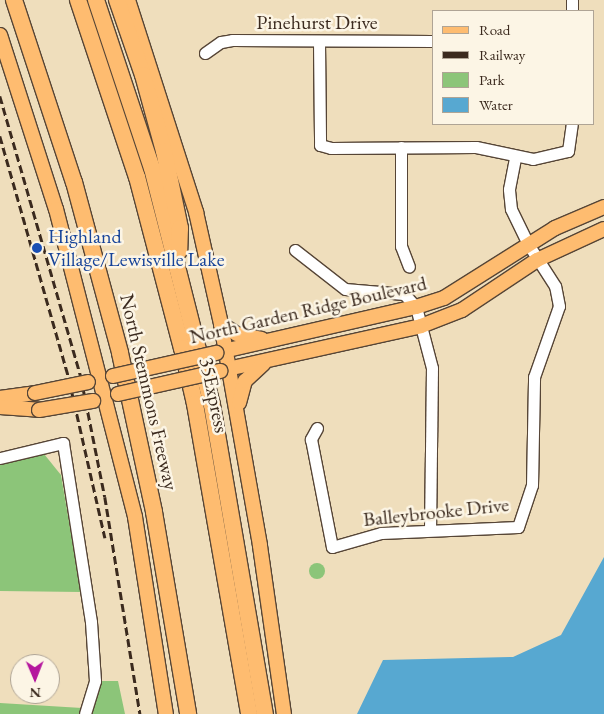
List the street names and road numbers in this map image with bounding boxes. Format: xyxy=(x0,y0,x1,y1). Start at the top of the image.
street label: Pinehurst Drive xyxy=(256,10,378,34)
street label: North Garden Ridge Boulevard xyxy=(187,271,429,349)
street label: North Stemmons Freeway xyxy=(115,292,183,492)
street label: 35Express xyxy=(194,355,234,435)
street label: Balleybrooke Drive xyxy=(362,492,510,532)

